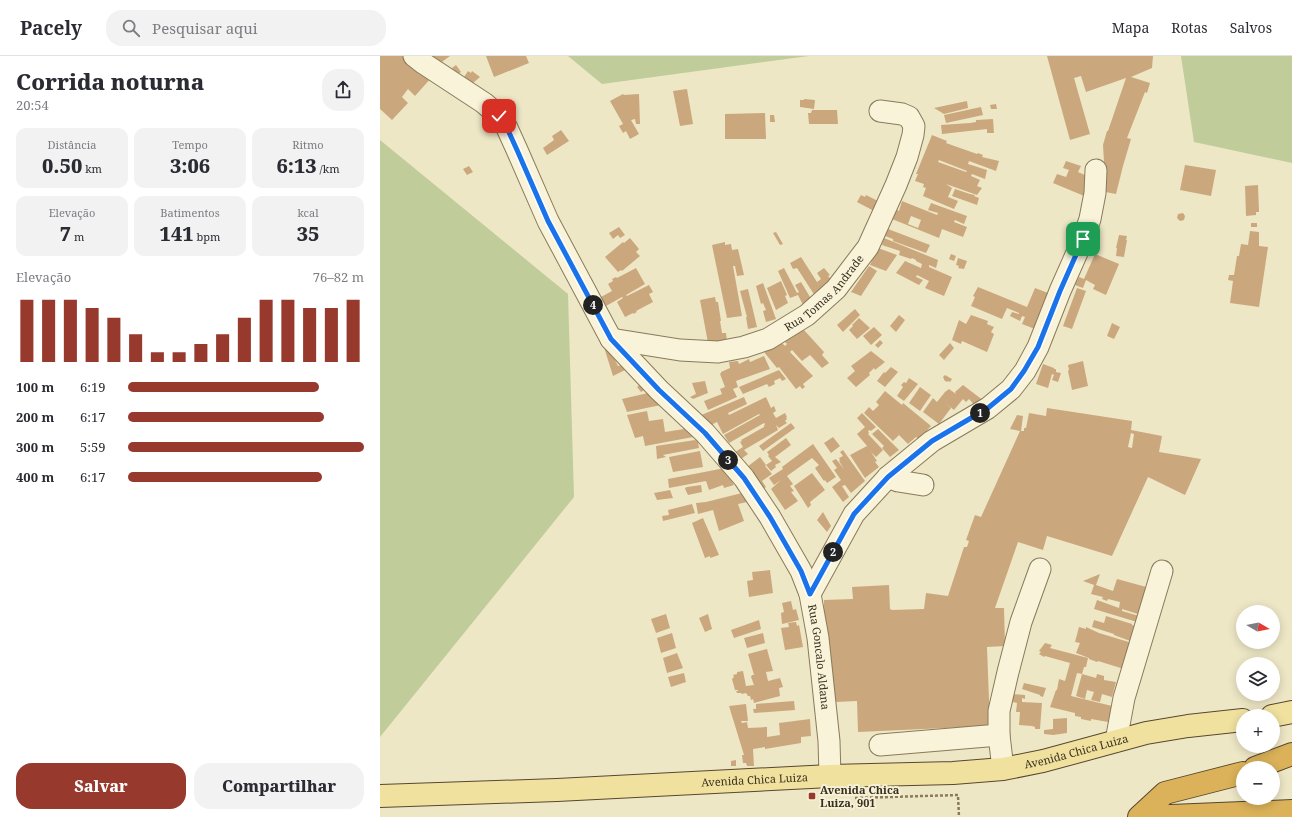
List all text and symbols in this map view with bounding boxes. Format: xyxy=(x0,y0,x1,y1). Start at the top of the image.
search box xyxy=(106,10,386,46)
text: Pacely xyxy=(20,15,82,41)
icon: search xyxy=(120,17,142,39)
text: Pesquisar aqui xyxy=(152,18,258,38)
text: Mapa xyxy=(1112,18,1149,37)
text: Rotas xyxy=(1171,18,1208,37)
text: Salvos xyxy=(1230,18,1272,37)
text: Corrida noturna xyxy=(16,66,204,96)
button: share xyxy=(322,69,364,111)
text: 20:54 xyxy=(16,96,49,114)
pin xyxy=(482,99,516,133)
icon: check xyxy=(488,105,510,127)
text: Distância xyxy=(48,137,96,152)
text: Tempo xyxy=(172,137,208,152)
text: Ritmo xyxy=(292,137,324,152)
text: 0.50 xyxy=(42,152,82,179)
text: 3:06 xyxy=(170,152,210,179)
text: 6:13 xyxy=(276,152,317,179)
text: km xyxy=(82,161,102,176)
text: /km xyxy=(317,161,340,176)
text: Elevação xyxy=(49,205,95,220)
text: Batimentos xyxy=(160,205,220,220)
text: kcal xyxy=(297,205,319,220)
text: 7 xyxy=(60,220,71,247)
text: 141 xyxy=(160,220,194,247)
text: 35 xyxy=(297,220,319,247)
pin xyxy=(1066,222,1100,256)
icon: arrive xyxy=(1072,228,1094,250)
text: m xyxy=(71,229,84,244)
text: bpm xyxy=(194,229,220,244)
street label: Rua Tomas Andrade xyxy=(781,251,867,334)
text: Elevação xyxy=(16,268,71,286)
text: 76–82 m xyxy=(313,268,364,286)
pin: 4 xyxy=(583,295,603,315)
text: 4 xyxy=(590,297,596,312)
text: 100 m xyxy=(16,378,54,396)
text: 6:19 xyxy=(80,378,106,396)
pin: 1 xyxy=(970,403,990,423)
text: 1 xyxy=(977,405,983,420)
text: 200 m xyxy=(16,408,54,426)
text: 6:17 xyxy=(80,408,106,426)
text: 300 m xyxy=(16,438,54,456)
text: 5:59 xyxy=(80,438,106,456)
pin: 3 xyxy=(718,450,738,470)
text: 3 xyxy=(725,452,731,467)
text: 400 m xyxy=(16,468,54,486)
text: 6:17 xyxy=(80,468,106,486)
pin: 2 xyxy=(823,542,843,562)
text: 2 xyxy=(830,544,836,559)
street label: Rua Goncalo Aldana xyxy=(805,603,834,710)
north arrow xyxy=(1236,605,1280,649)
map controls xyxy=(1236,605,1280,805)
button: layers xyxy=(1236,657,1280,701)
button: + xyxy=(1236,709,1280,753)
street label: Avenida Chica Luiza xyxy=(1023,730,1130,772)
button: − xyxy=(1236,761,1280,805)
button: Salvar xyxy=(16,763,186,809)
button: Compartilhar xyxy=(194,763,364,809)
street label: Avenida Chica Luiza xyxy=(701,769,808,790)
place label: Avenida Chica Luiza, 901 xyxy=(820,782,900,810)
marker: Avenida Chica Luiza, 901 xyxy=(807,791,817,801)

